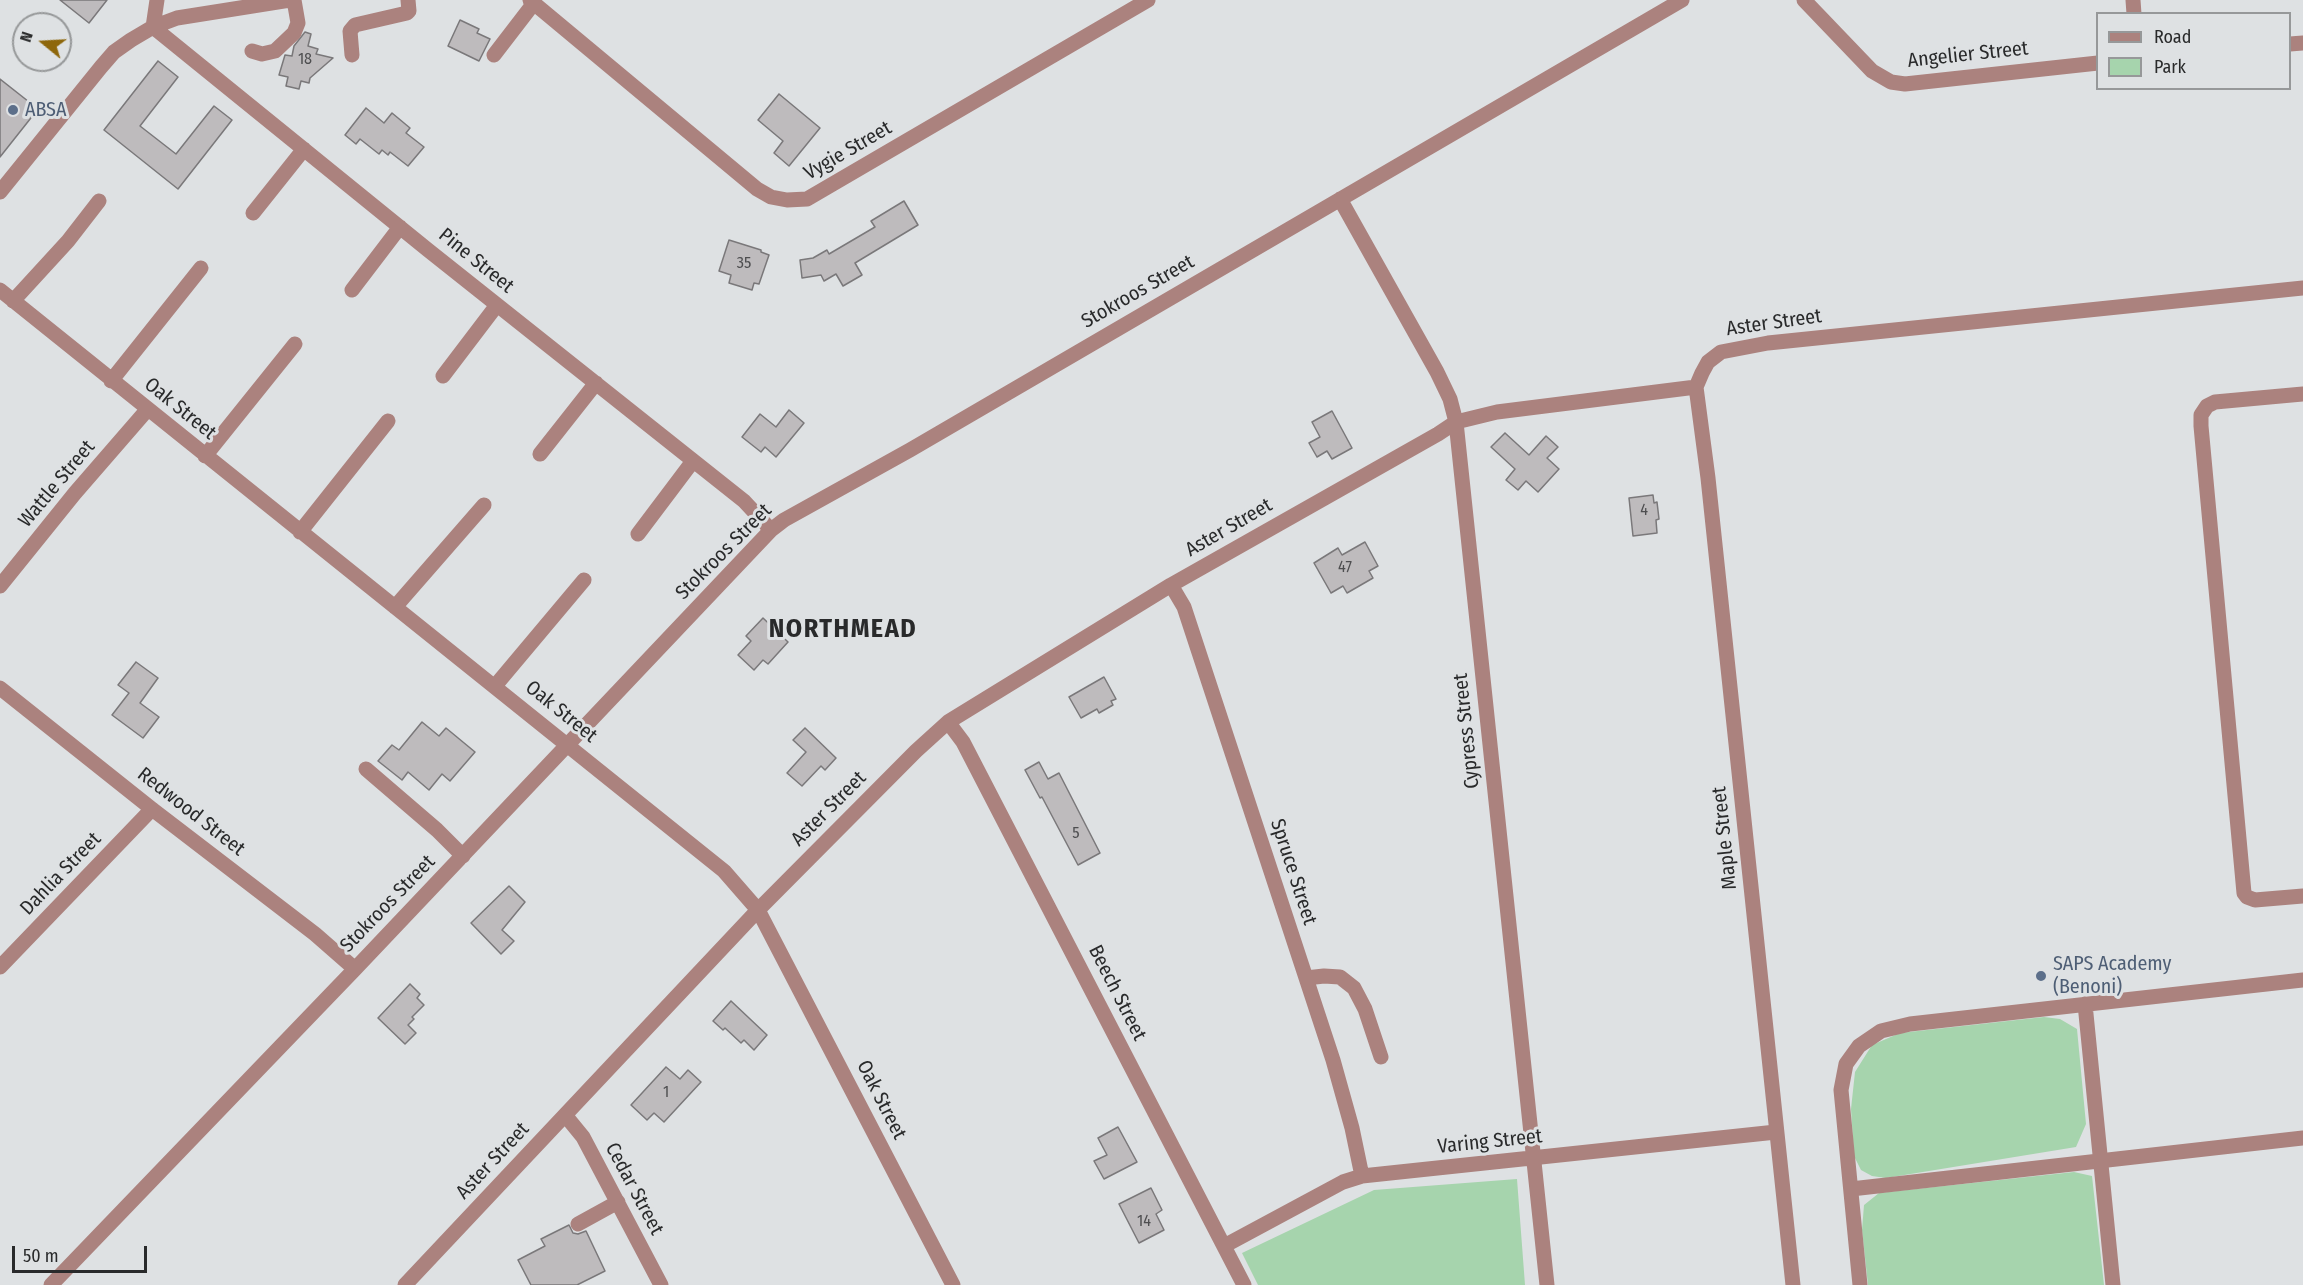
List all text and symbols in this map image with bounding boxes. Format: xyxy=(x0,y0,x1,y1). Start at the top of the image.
north arrow xyxy=(12,12,72,72)
legend xyxy=(2096,12,2291,90)
text: Road xyxy=(2154,26,2191,48)
text: N xyxy=(16,29,37,44)
street label: Angelier Street xyxy=(1907,37,2029,73)
house number: 18 xyxy=(298,50,312,70)
text: Park xyxy=(2154,56,2186,78)
place label: ABSA xyxy=(25,98,66,122)
marker: ABSA xyxy=(6,103,20,117)
street label: Vygie Street xyxy=(800,116,896,186)
street label: Pine Street xyxy=(434,223,518,299)
street label: Stokroos Street xyxy=(1077,250,1199,334)
house number: 35 xyxy=(737,254,751,274)
street label: Aster Street xyxy=(1725,304,1823,342)
street label: Oak Street xyxy=(139,373,221,445)
street label: Wattle Street xyxy=(14,436,100,532)
street label: Aster Street xyxy=(1181,494,1277,562)
street label: Stokroos Street xyxy=(671,499,777,605)
house number: 4 xyxy=(1640,501,1648,521)
house number: 47 xyxy=(1338,558,1352,578)
district label: NORTHMEAD xyxy=(769,614,917,646)
street label: Cypress Street xyxy=(1449,672,1485,790)
street label: Oak Street xyxy=(520,676,602,748)
street label: Redwood Street xyxy=(132,763,250,861)
street label: Aster Street xyxy=(787,767,871,851)
street label: Maple Street xyxy=(1708,785,1742,891)
street label: Spruce Street xyxy=(1265,816,1321,928)
house number: 5 xyxy=(1072,824,1080,844)
street label: Dahlia Street xyxy=(16,828,106,920)
street label: Stokroos Street xyxy=(336,850,440,958)
street label: Beech Street xyxy=(1083,941,1151,1045)
place label: SAPS Academy (Benoni) xyxy=(2053,952,2171,999)
marker: SAPS Academy (Benoni) xyxy=(2034,969,2048,983)
street label: Oak Street xyxy=(851,1057,911,1143)
house number: 1 xyxy=(663,1083,669,1103)
street label: Aster Street xyxy=(451,1118,535,1204)
street label: Varing Street xyxy=(1437,1125,1543,1159)
street label: Cedar Street xyxy=(600,1139,668,1239)
house number: 14 xyxy=(1137,1212,1151,1232)
scale bar xyxy=(15,1234,150,1272)
text: 50 m xyxy=(23,1245,59,1267)

